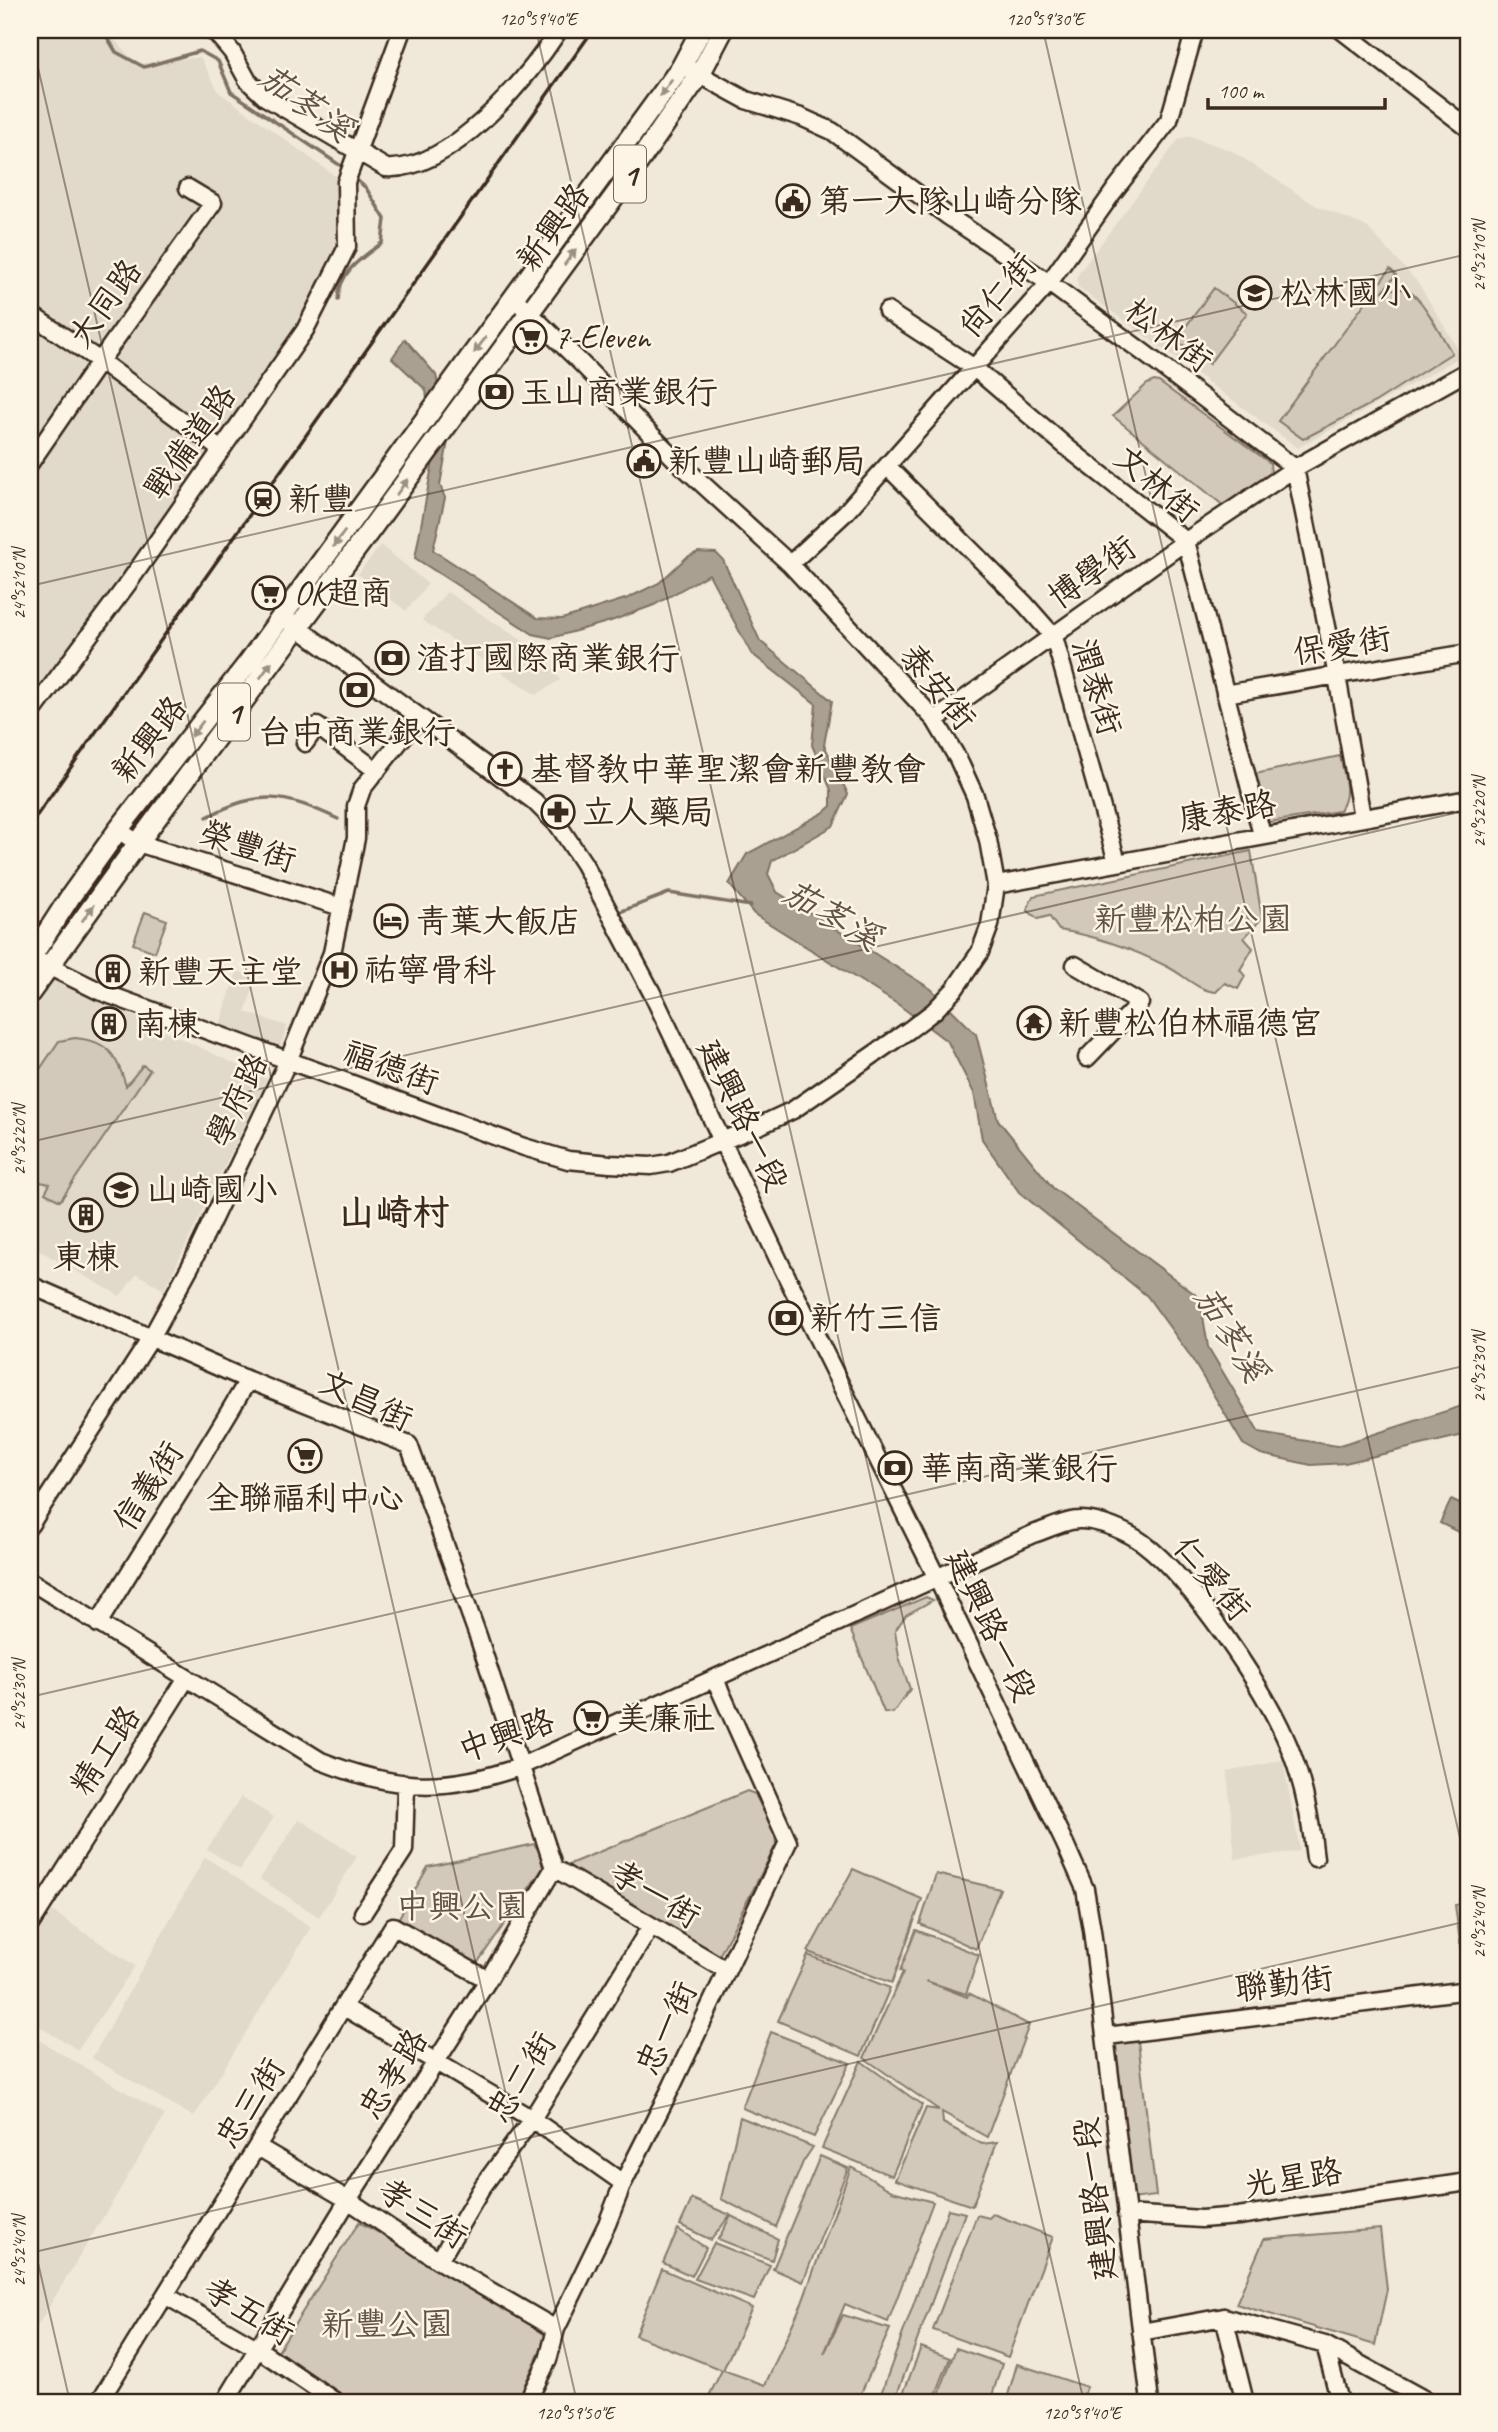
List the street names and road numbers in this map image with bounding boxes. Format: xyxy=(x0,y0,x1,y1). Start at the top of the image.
road number: 1 xyxy=(614,146,646,202)
street label: 新興路 xyxy=(507,175,599,279)
street label: 尚仁街 xyxy=(949,244,1045,346)
street label: 大同路 xyxy=(59,251,151,355)
street label: 松林街 xyxy=(1117,288,1221,382)
street label: 戰備道路 xyxy=(135,376,245,508)
street label: 文林街 xyxy=(1106,436,1208,532)
street label: 博學街 xyxy=(1040,526,1144,618)
street label: 保愛街 xyxy=(1290,617,1394,673)
street label: 潤泰街 xyxy=(1062,634,1132,740)
street label: 泰安街 xyxy=(891,635,985,739)
road number: 1 xyxy=(218,684,250,740)
street label: 新興路 xyxy=(102,687,196,791)
street label: 康泰路 xyxy=(1175,782,1279,840)
street label: 榮豐街 xyxy=(194,811,302,881)
street label: 福德街 xyxy=(337,1030,445,1104)
street label: 建興路一段 xyxy=(688,1032,798,1198)
street label: 學府路 xyxy=(197,1046,277,1154)
street label: 文昌街 xyxy=(312,1360,420,1440)
street label: 信義街 xyxy=(103,1433,193,1539)
street label: 仁愛街 xyxy=(1164,1527,1260,1629)
street label: 建興路一段 xyxy=(936,1542,1046,1708)
street label: 精工路 xyxy=(60,1697,150,1803)
street label: 中興路 xyxy=(452,1699,560,1771)
street label: 孝一街 xyxy=(602,1851,708,1937)
street label: 聯勤街 xyxy=(1232,1956,1336,2010)
street label: 忠一街 xyxy=(626,1974,706,2082)
street label: 忠孝路 xyxy=(349,2021,437,2127)
street label: 忠二街 xyxy=(477,2024,565,2130)
street label: 忠三街 xyxy=(206,2050,294,2156)
street label: 建興路一段 xyxy=(1064,2115,1126,2283)
street label: 光星路 xyxy=(1241,2150,1345,2206)
street label: 孝三街 xyxy=(370,2168,476,2258)
street label: 孝五街 xyxy=(196,2268,302,2354)

